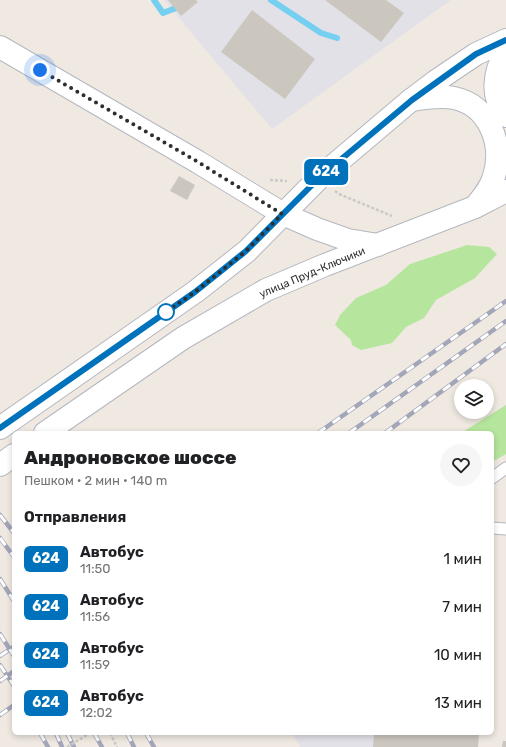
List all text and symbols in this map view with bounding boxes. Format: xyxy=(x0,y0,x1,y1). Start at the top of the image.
your location xyxy=(30,60,50,80)
line badge: 624 xyxy=(303,159,349,185)
text: 624 xyxy=(312,163,340,180)
street label: улица Пруд-Ключики xyxy=(257,244,367,301)
unlabelled marker xyxy=(157,303,175,321)
map controls xyxy=(454,379,494,419)
button: layers xyxy=(454,379,494,419)
button: heart xyxy=(440,444,482,486)
text: Андроновское шоссе xyxy=(24,446,237,469)
text: Пешком · 2 мин · 140 m xyxy=(24,473,167,488)
text: Отправления xyxy=(24,508,126,526)
text: Автобус xyxy=(80,543,144,561)
text: 624 xyxy=(32,550,60,567)
text: 1 мин xyxy=(443,550,482,568)
text: 11:50 xyxy=(80,561,110,576)
text: Автобус xyxy=(80,591,144,609)
text: 624 xyxy=(32,598,60,615)
text: 7 мин xyxy=(442,598,482,616)
text: 11:56 xyxy=(80,609,110,624)
text: Автобус xyxy=(80,639,144,657)
text: 624 xyxy=(32,646,60,663)
text: 10 мин xyxy=(434,646,482,664)
text: 11:59 xyxy=(80,657,110,672)
text: Автобус xyxy=(80,687,144,705)
text: 624 xyxy=(32,694,60,711)
text: 13 мин xyxy=(434,694,482,712)
text: 12:02 xyxy=(80,705,112,720)

